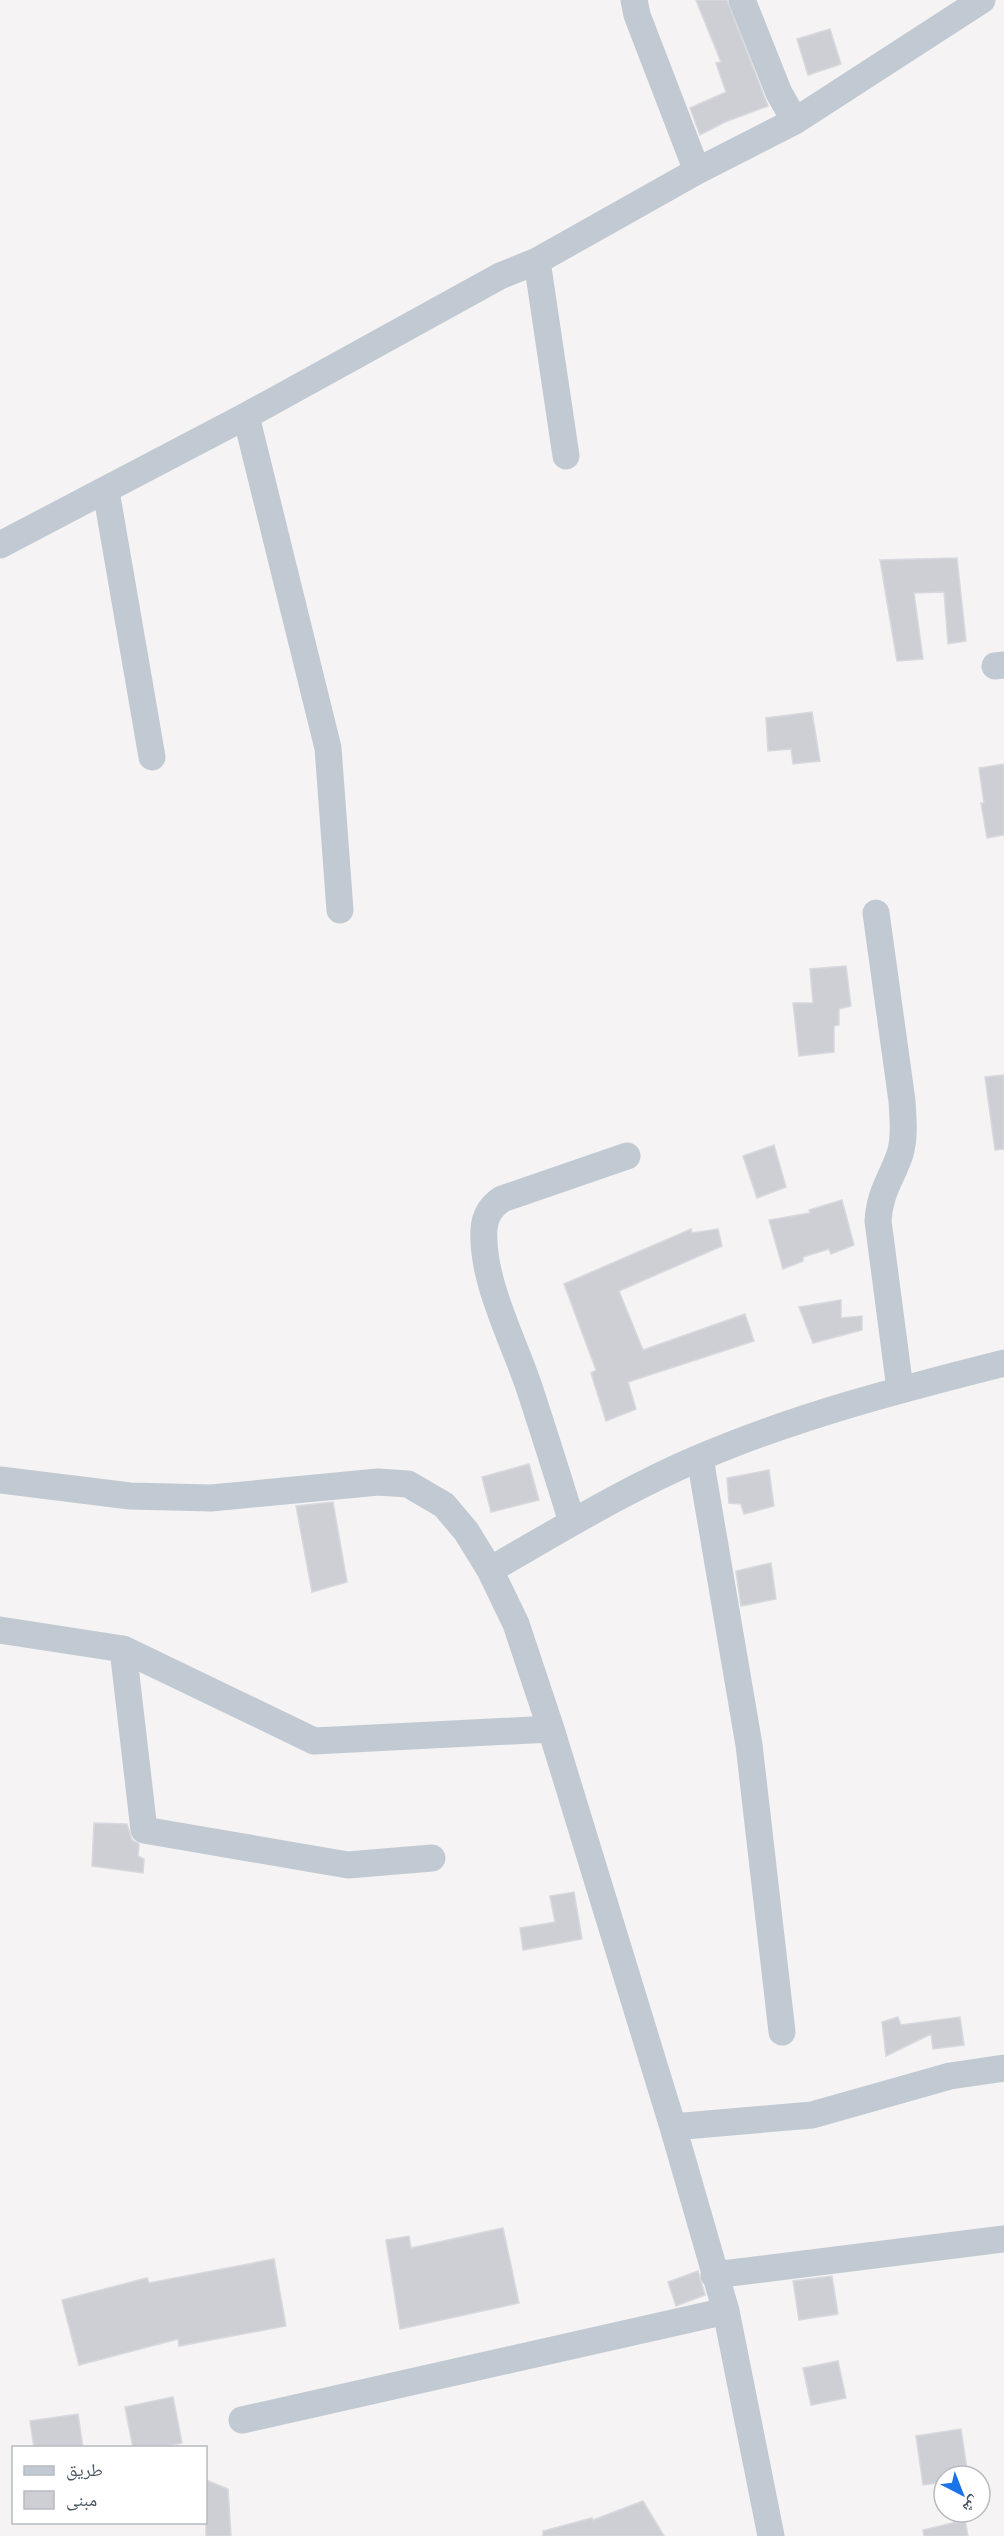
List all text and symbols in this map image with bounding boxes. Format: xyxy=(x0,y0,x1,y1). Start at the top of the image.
legend xyxy=(12,2446,207,2524)
text: طريق xyxy=(66,2459,103,2481)
north arrow xyxy=(932,2464,992,2524)
text: مبنى xyxy=(66,2489,97,2511)
text: ش xyxy=(959,2492,984,2518)

